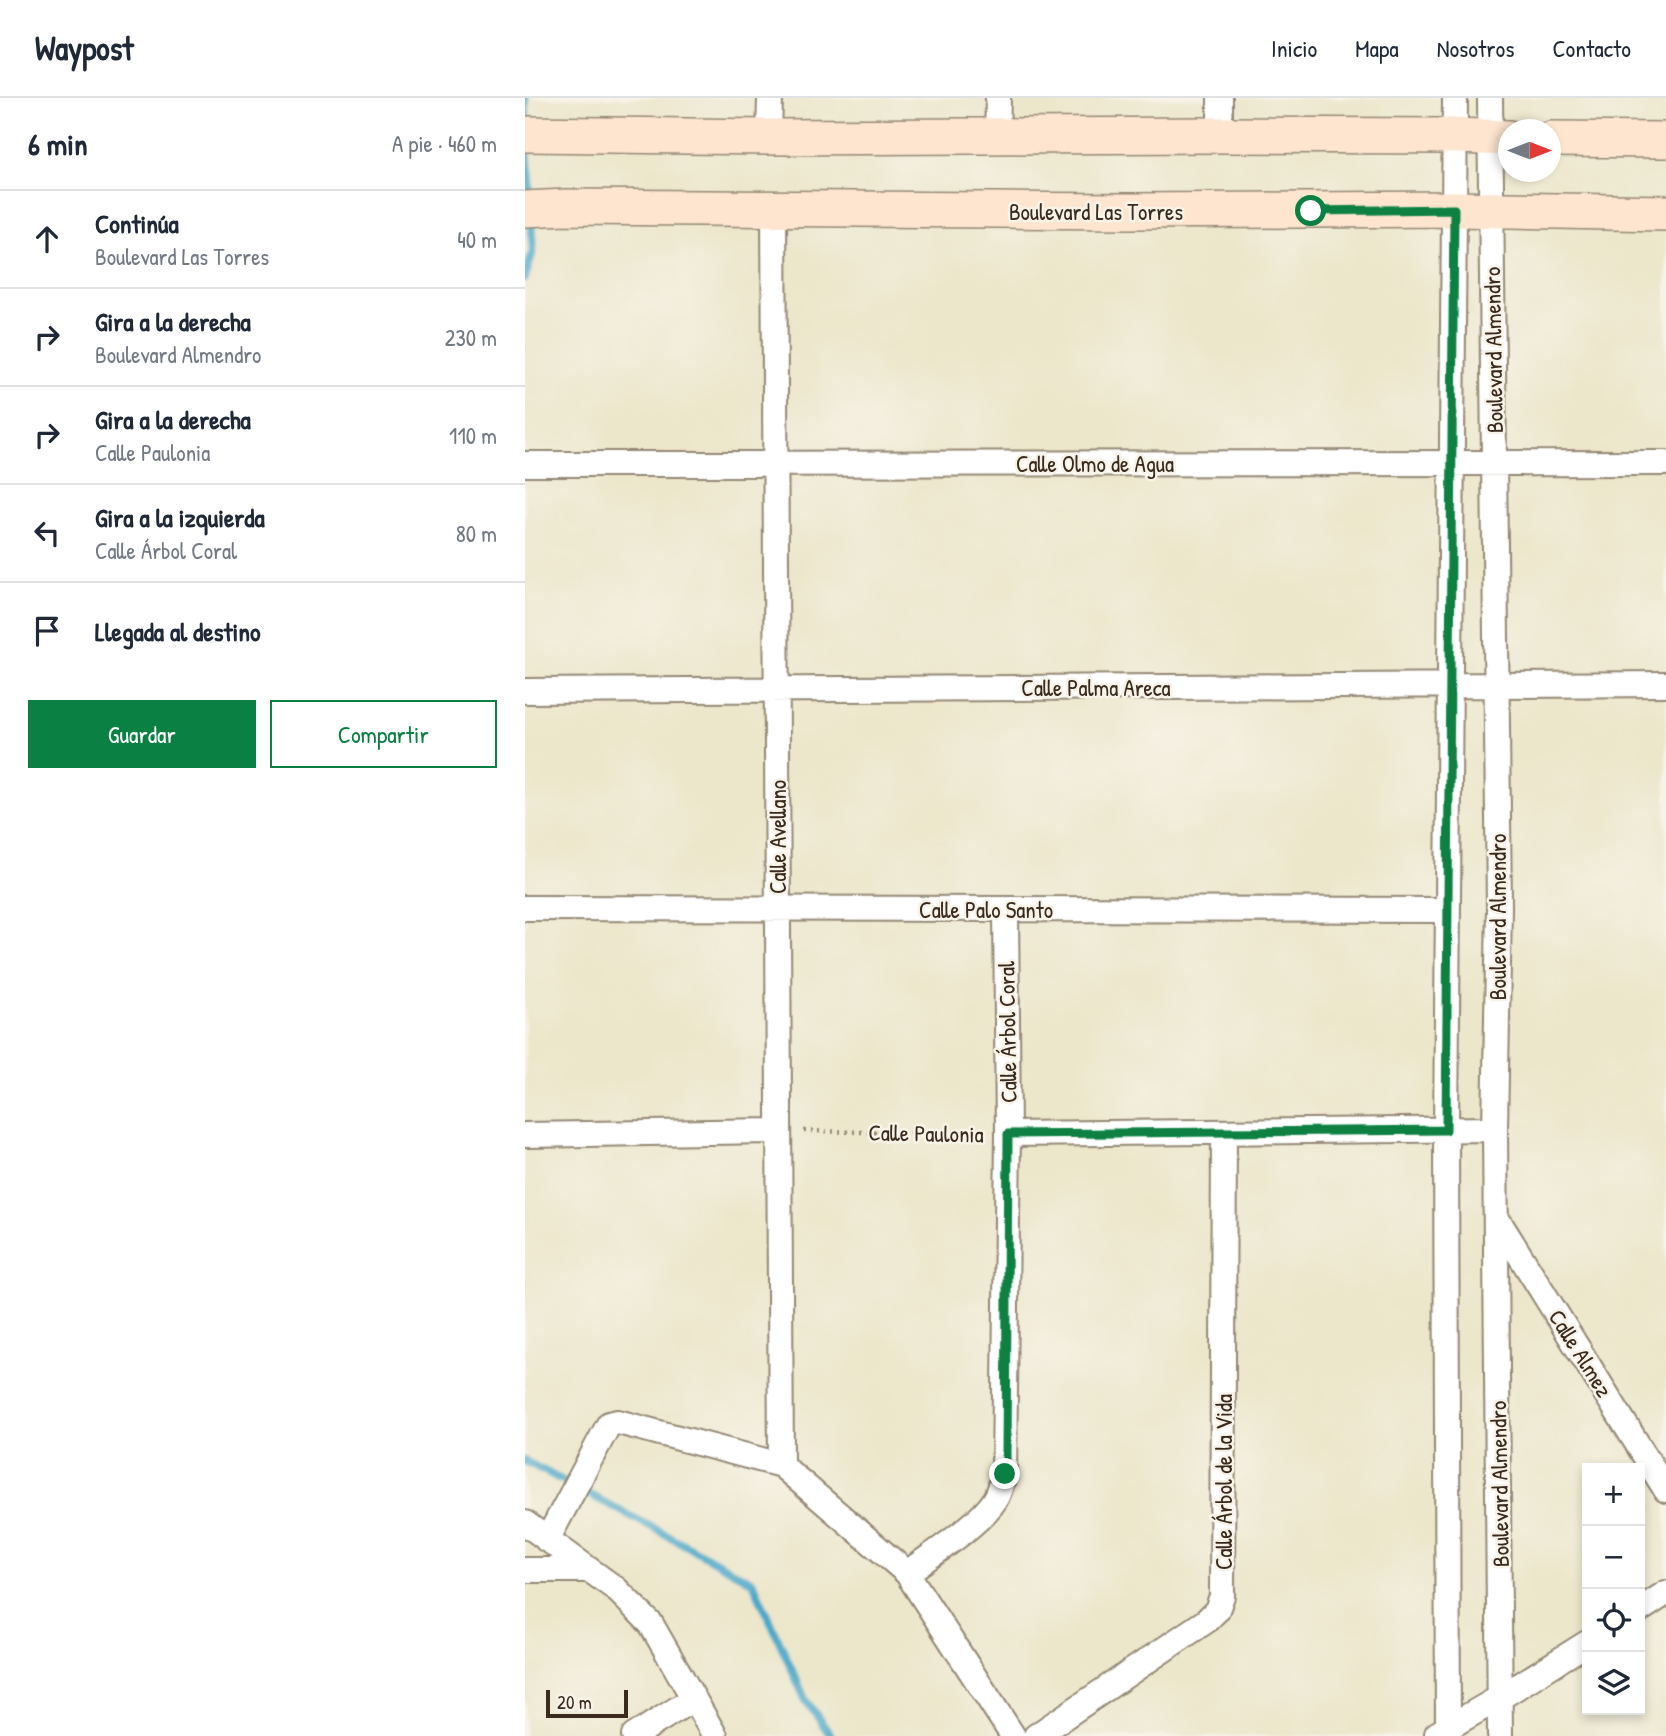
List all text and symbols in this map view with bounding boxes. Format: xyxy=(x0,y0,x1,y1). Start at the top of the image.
text: Waypost xyxy=(35,26,134,70)
text: Inicio xyxy=(1271,32,1317,64)
text: Mapa xyxy=(1355,32,1399,64)
text: Nosotros xyxy=(1437,32,1514,64)
text: Contacto xyxy=(1552,32,1631,64)
north arrow xyxy=(1498,119,1561,182)
text: 6 min xyxy=(28,124,88,164)
text: A pie · 460 m xyxy=(392,128,497,159)
route start xyxy=(1295,195,1326,226)
street label: Boulevard Las Torres xyxy=(1009,196,1183,227)
text: Continúa xyxy=(95,206,179,241)
icon: ahead xyxy=(28,220,66,258)
text: 40 m xyxy=(457,224,497,255)
text: Boulevard Las Torres xyxy=(95,241,269,272)
street label: Boulevard Almendro xyxy=(1476,267,1510,433)
text: Gira a la derecha xyxy=(95,304,251,339)
icon: right xyxy=(28,318,66,356)
text: 230 m xyxy=(445,322,497,353)
text: Boulevard Almendro xyxy=(95,339,261,370)
text: Gira a la derecha xyxy=(95,402,251,437)
icon: right xyxy=(28,416,66,454)
text: 110 m xyxy=(449,420,497,451)
text: Calle Paulonia xyxy=(95,437,210,468)
street label: Calle Olmo de Agua xyxy=(1016,448,1174,479)
text: Gira a la izquierda xyxy=(95,500,265,535)
icon: left xyxy=(28,514,66,552)
text: 80 m xyxy=(456,518,497,549)
text: Calle Árbol Coral xyxy=(95,535,237,566)
icon: arrive xyxy=(28,612,66,650)
text: Llegada al destino xyxy=(95,614,261,649)
street label: Calle Palma Areca xyxy=(1021,672,1171,703)
button: Guardar xyxy=(28,700,256,768)
button: Compartir xyxy=(270,700,497,768)
street label: Calle Avellano xyxy=(762,780,793,894)
street label: Boulevard Almendro xyxy=(1482,834,1513,1000)
street label: Calle Palo Santo xyxy=(919,894,1053,925)
street label: Calle Árbol Coral xyxy=(990,960,1024,1103)
street label: Calle Paulonia xyxy=(868,1116,984,1150)
street label: Calle Almez xyxy=(1542,1303,1620,1403)
street label: Calle Árbol de la Vida xyxy=(1208,1394,1239,1570)
street label: Boulevard Almendro xyxy=(1482,1401,1516,1567)
route end xyxy=(989,1458,1020,1489)
map controls xyxy=(1582,1463,1645,1715)
button: + xyxy=(1582,1463,1645,1526)
button: − xyxy=(1582,1526,1645,1589)
button: locate xyxy=(1582,1589,1645,1652)
button: layers xyxy=(1582,1652,1645,1715)
scale bar xyxy=(546,1687,628,1719)
text: 20 m xyxy=(557,1689,592,1715)

